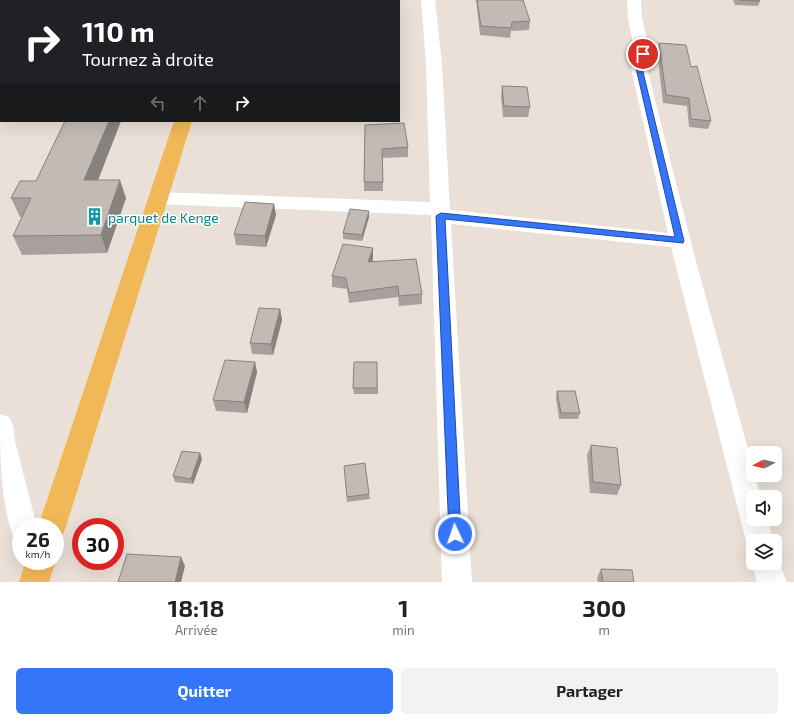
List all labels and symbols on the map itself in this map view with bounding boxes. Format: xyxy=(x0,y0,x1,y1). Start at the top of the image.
pin xyxy=(626,37,660,71)
building icon: parquet de Kenge xyxy=(85,207,105,227)
place label: parquet de Kenge xyxy=(108,209,219,226)
north arrow xyxy=(746,446,782,482)
position arrow xyxy=(434,513,476,555)
speed limit sign: 30 xyxy=(72,518,124,570)

